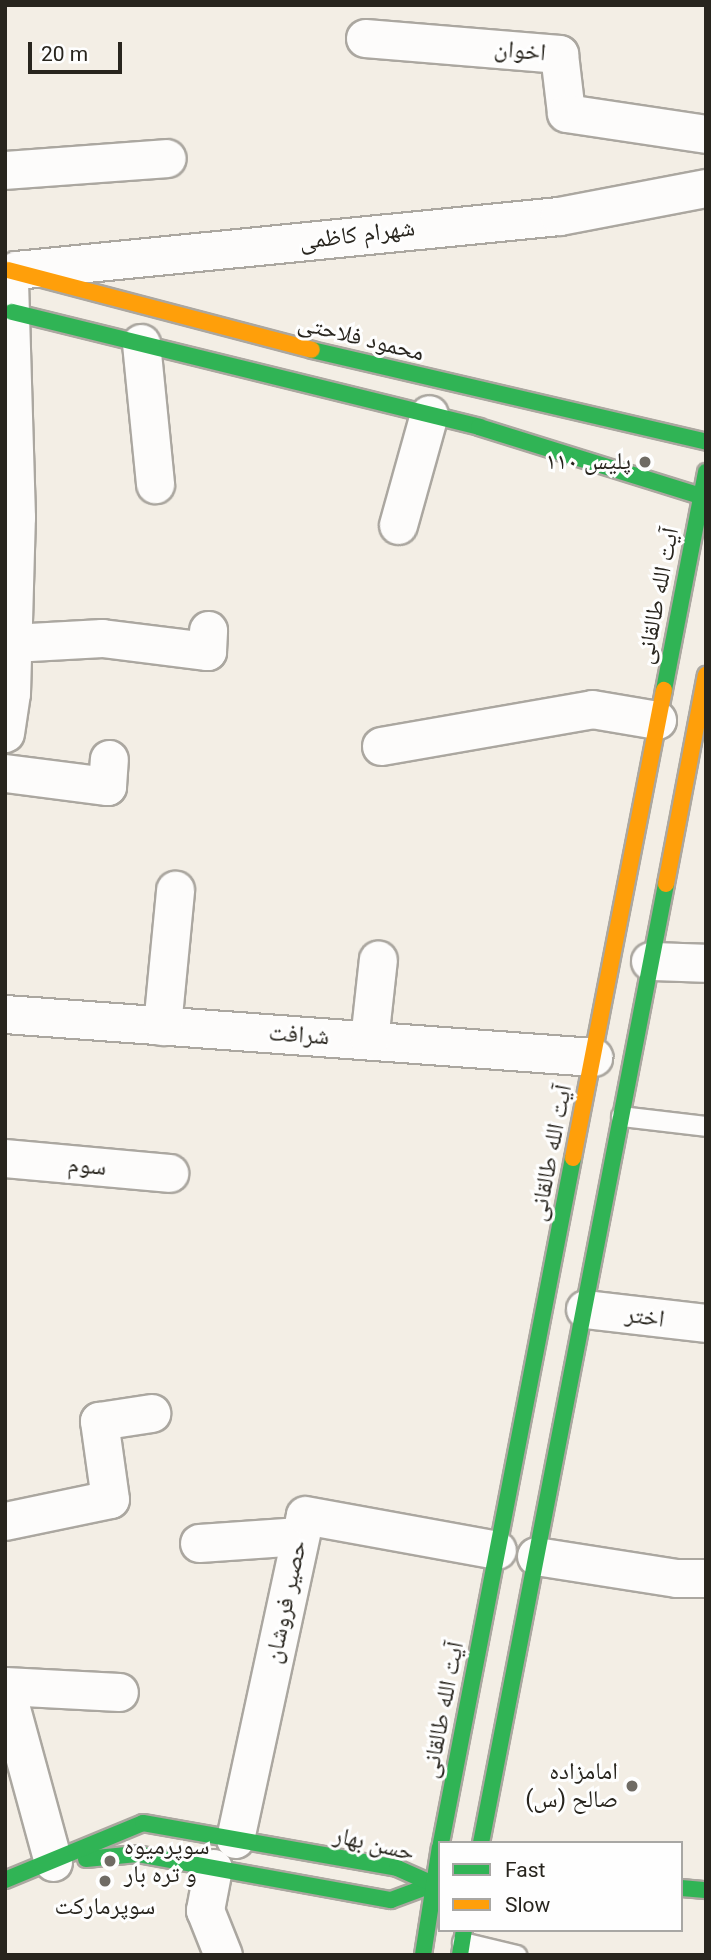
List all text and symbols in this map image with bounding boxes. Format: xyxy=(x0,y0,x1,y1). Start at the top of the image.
scale bar xyxy=(32,28,126,72)
street label: اخوان xyxy=(493,34,547,68)
text: 20 m xyxy=(41,42,88,66)
street label: شهرام کاظمی xyxy=(298,214,416,256)
street label: محمود فلاحتی xyxy=(295,308,427,368)
place label: پلیس ۱۱۰ xyxy=(546,448,631,476)
marker: پلیس ۱۱۰ xyxy=(637,454,653,470)
street label: آیت الله طالقانی xyxy=(631,525,685,667)
street label: شرافت xyxy=(268,1019,330,1051)
street label: آیت الله طالقانی xyxy=(524,1082,578,1224)
street label: سوم xyxy=(66,1150,108,1182)
street label: اختر xyxy=(624,1300,666,1334)
street label: حصیر فروشان xyxy=(259,1538,313,1666)
street label: آیت الله طالقانی xyxy=(416,1639,470,1781)
place label: امامزاده صالح (س) xyxy=(525,1758,618,1814)
marker: امامزاده صالح (س) xyxy=(624,1778,640,1794)
street label: حسن بهار xyxy=(331,1821,417,1867)
place label: سوپرمیوه و تره بار xyxy=(124,1833,210,1889)
legend xyxy=(438,1841,683,1932)
marker: سوپرمیوه و تره بار xyxy=(102,1853,118,1869)
text: Fast xyxy=(505,1858,545,1882)
marker: سوپرمارکت xyxy=(97,1873,113,1889)
place label: سوپرمارکت xyxy=(55,1893,155,1921)
text: Slow xyxy=(505,1893,550,1917)

